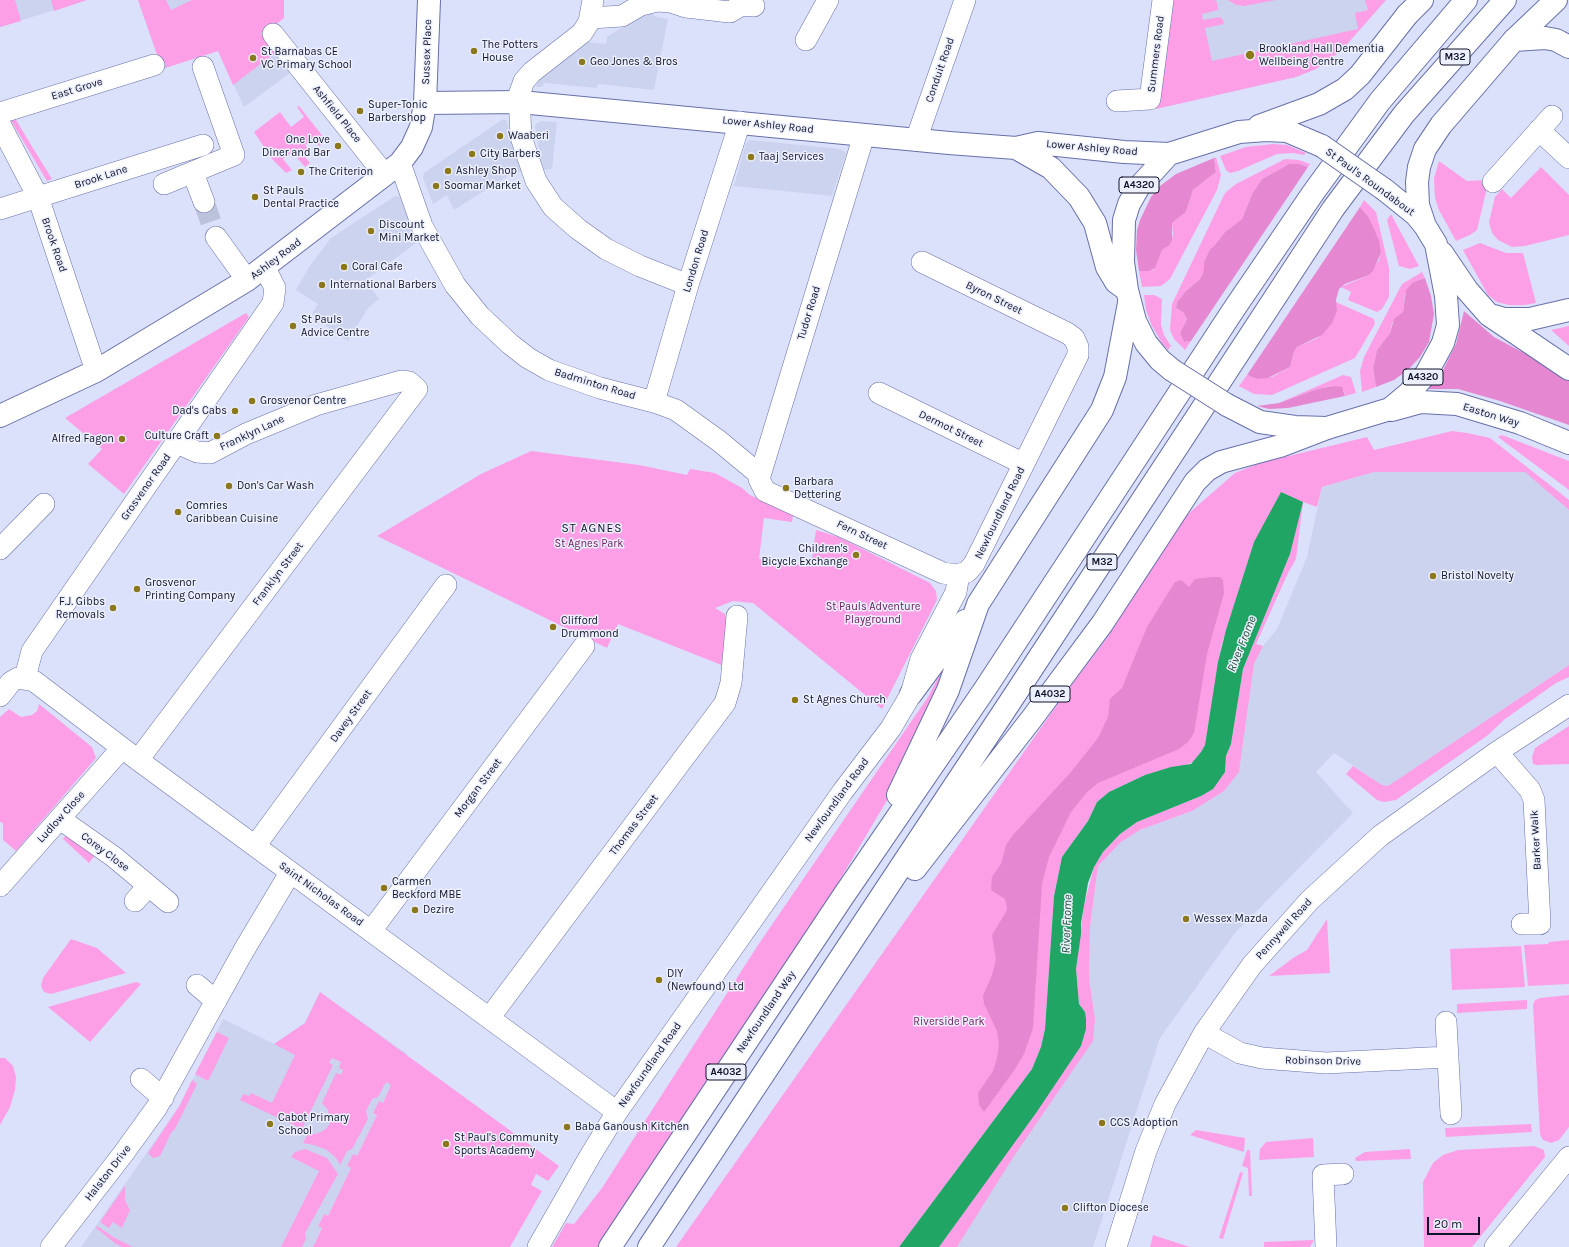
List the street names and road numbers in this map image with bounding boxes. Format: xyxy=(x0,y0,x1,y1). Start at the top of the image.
street label: Summers Road xyxy=(1145,15,1167,93)
street label: Sussex Place xyxy=(419,19,435,85)
street label: Conduit Road xyxy=(923,36,957,104)
road number: M32 xyxy=(1440,49,1470,65)
street label: East Grove xyxy=(50,75,104,103)
street label: Ashfield Place xyxy=(310,83,364,145)
street label: Lower Ashley Road xyxy=(722,114,814,136)
street label: Lower Ashley Road xyxy=(1046,137,1138,159)
street label: St Paul's Roundabout xyxy=(1323,145,1417,219)
street label: Brook Lane xyxy=(73,162,129,192)
road number: A4320 xyxy=(1119,177,1159,193)
street label: Brook Road xyxy=(38,216,70,274)
street label: London Road xyxy=(680,228,712,294)
street label: Ashley Road xyxy=(248,236,304,282)
street label: Byron Street xyxy=(964,279,1024,317)
street label: Tudor Road xyxy=(795,284,823,342)
street label: Badminton Road xyxy=(553,365,637,403)
road number: A4320 xyxy=(1403,369,1443,385)
street label: Easton Way xyxy=(1461,400,1521,430)
street label: Dermot Street xyxy=(917,408,985,450)
street label: Franklyn Lane xyxy=(218,412,286,454)
street label: Grosvenor Road xyxy=(118,451,174,523)
street label: Newfoundland Road xyxy=(972,465,1028,561)
street label: Fern Street xyxy=(835,517,889,553)
street label: Franklyn Street xyxy=(250,540,306,608)
road number: M32 xyxy=(1087,554,1117,570)
road number: A4032 xyxy=(1030,686,1070,702)
street label: Davey Street xyxy=(327,687,375,745)
street label: Newfoundland Road xyxy=(802,755,872,845)
street label: Morgan Street xyxy=(451,756,505,820)
street label: Ludlow Close xyxy=(34,788,88,846)
street label: Thomas Street xyxy=(607,792,661,858)
street label: Barker Walk xyxy=(1528,810,1544,870)
street label: Corey Close xyxy=(78,829,132,875)
street label: Saint Nicholas Road xyxy=(276,859,366,929)
street label: Pennywell Road xyxy=(1253,896,1315,962)
street label: Newfoundland Way xyxy=(734,968,798,1056)
street label: Newfoundland Road xyxy=(616,1020,684,1110)
street label: Robinson Drive xyxy=(1285,1054,1361,1068)
road number: A4032 xyxy=(706,1064,746,1080)
street label: Halston Drive xyxy=(82,1142,134,1204)

